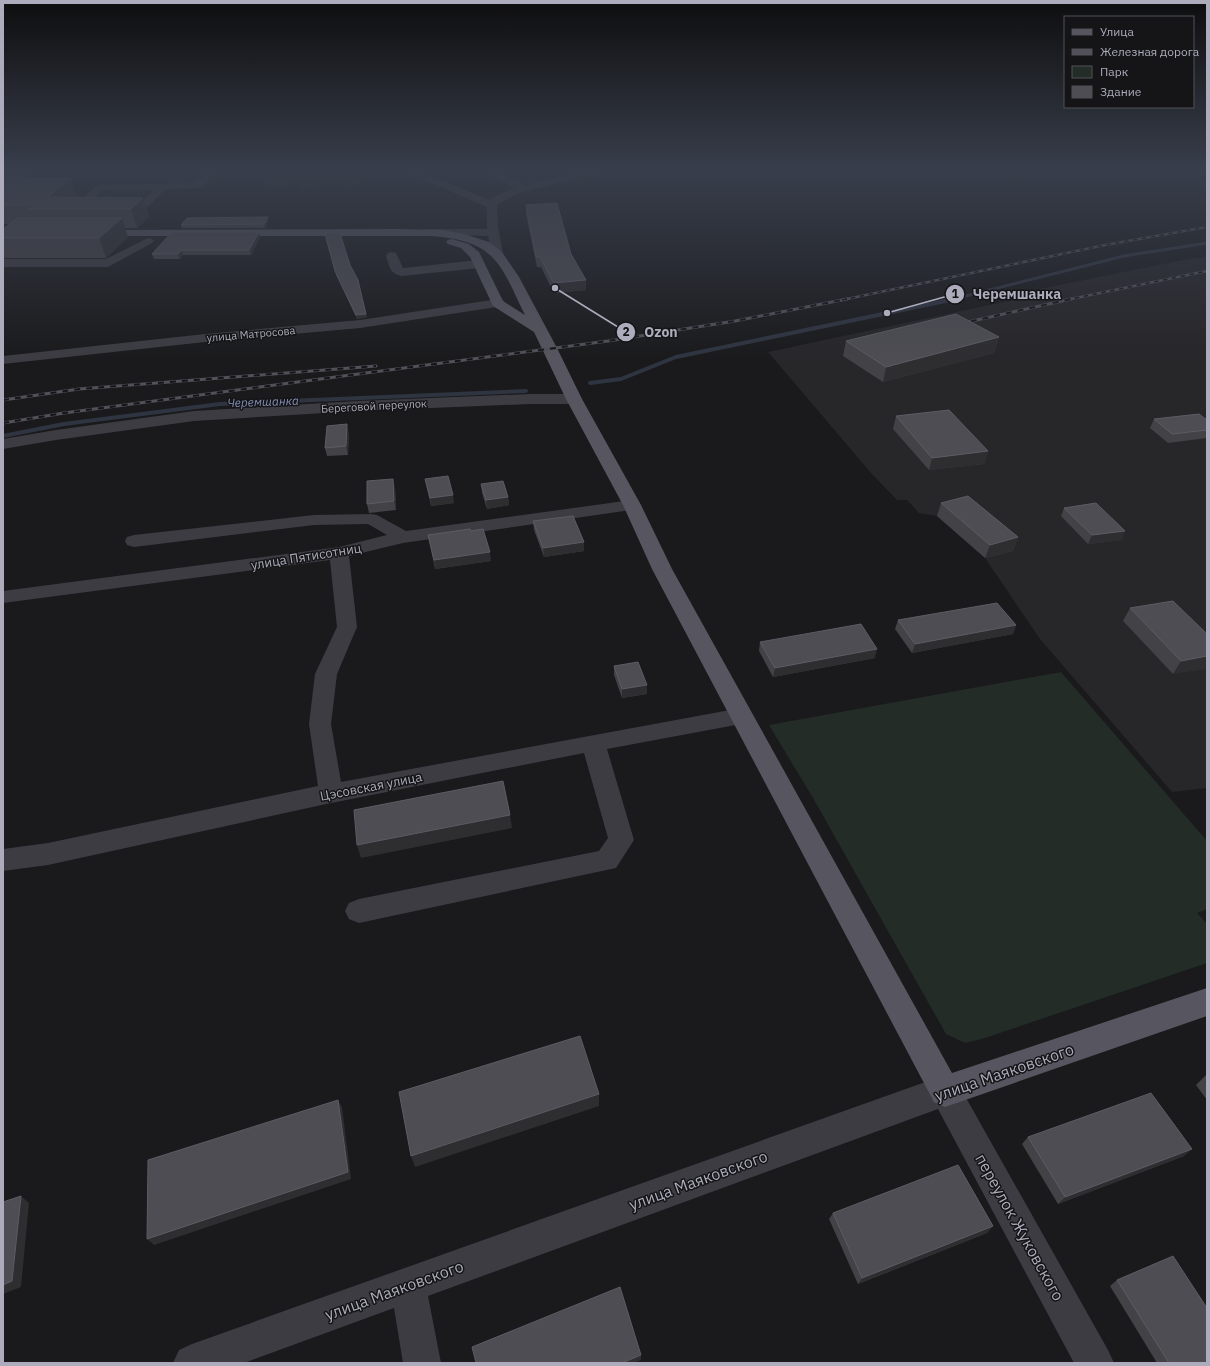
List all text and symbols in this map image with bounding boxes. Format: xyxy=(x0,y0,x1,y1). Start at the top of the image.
legend xyxy=(1064,16,1194,108)
text: Улица xyxy=(1100,24,1134,39)
text: Железная дорога xyxy=(1100,44,1200,59)
text: Парк xyxy=(1100,64,1129,79)
text: Здание xyxy=(1100,84,1142,99)
callout: Черемшанка xyxy=(945,281,1069,307)
text: Черемшанка xyxy=(973,285,1061,303)
text: 1 xyxy=(951,286,959,301)
callout: Ozon xyxy=(616,319,685,345)
street label: улица Матросова xyxy=(206,323,296,345)
text: Ozon xyxy=(644,323,678,341)
text: 2 xyxy=(622,324,630,339)
water label: Черемшанка xyxy=(227,393,299,410)
street label: Береговой переулок xyxy=(321,396,427,416)
street label: улица Пятисотниц xyxy=(250,539,363,574)
street label: Цэсовская улица xyxy=(319,768,424,805)
street label: улица Маяковского xyxy=(932,1039,1076,1105)
street label: улица Маяковского xyxy=(626,1146,770,1214)
street label: переулок Жуковского xyxy=(971,1150,1069,1304)
street label: улица Маяковского xyxy=(322,1256,466,1324)

